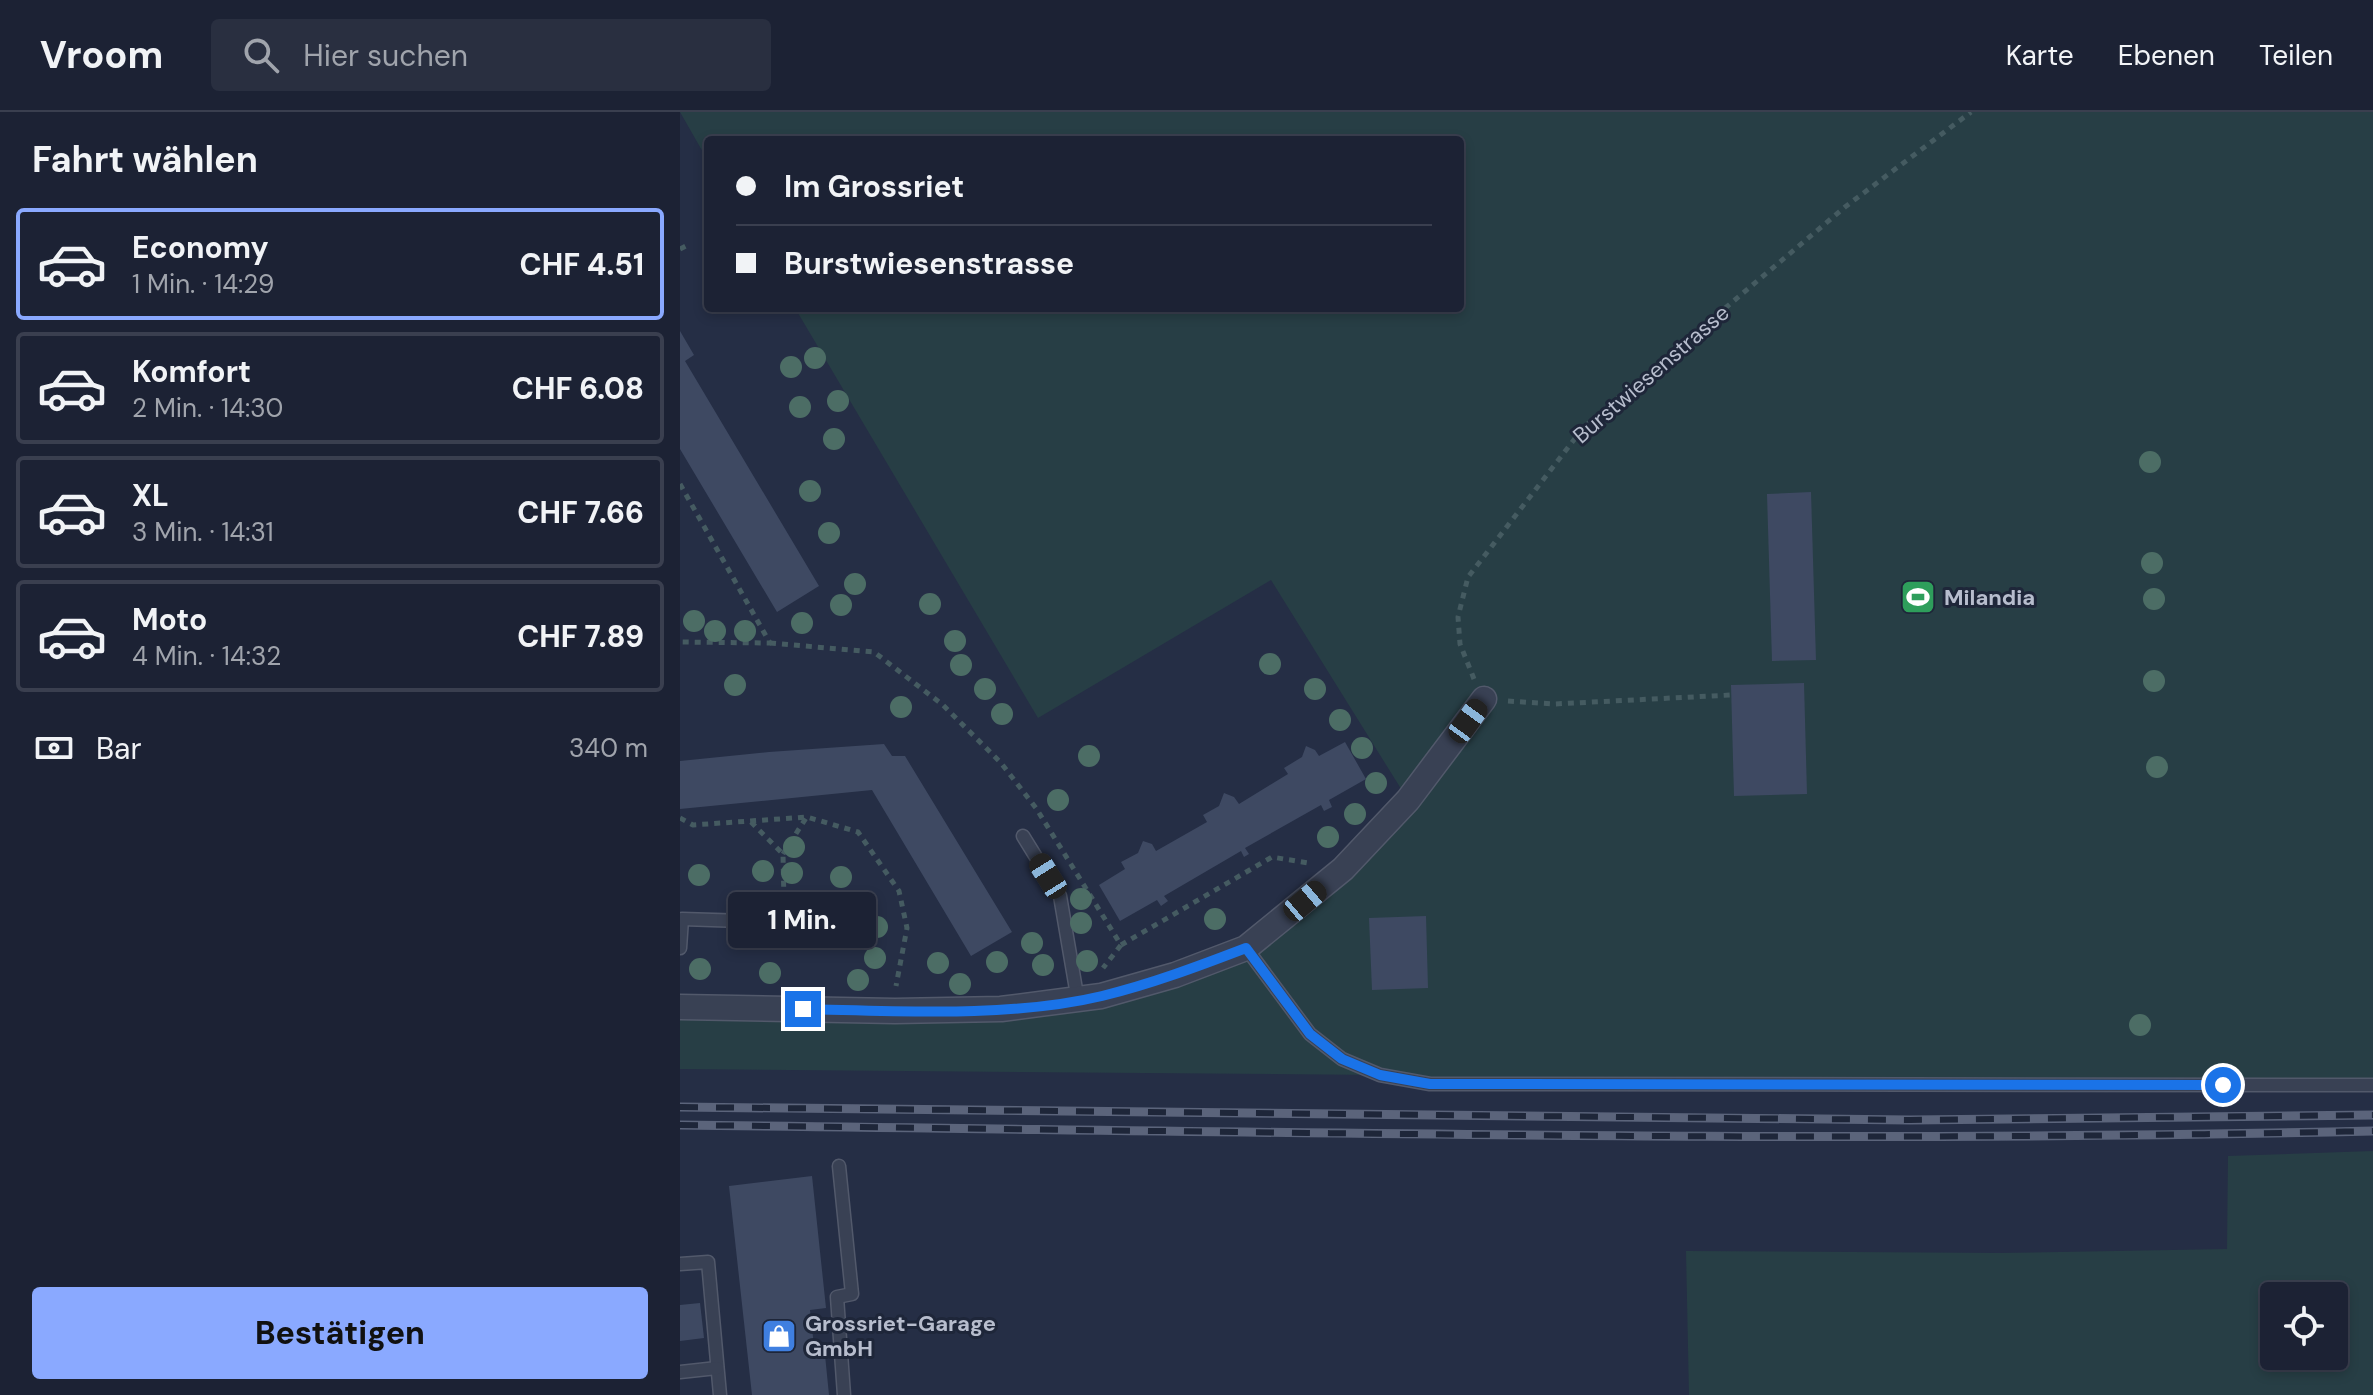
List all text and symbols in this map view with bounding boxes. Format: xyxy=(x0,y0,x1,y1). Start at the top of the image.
search box xyxy=(211,19,771,91)
text: Vroom xyxy=(40,30,163,80)
icon: search xyxy=(239,33,283,77)
text: Hier suchen xyxy=(303,36,468,75)
text: Karte xyxy=(2006,37,2074,74)
text: Ebenen xyxy=(2118,37,2215,74)
text: Teilen xyxy=(2259,37,2333,74)
text: Fahrt wählen xyxy=(32,136,258,183)
text: Im Grossriet xyxy=(784,167,964,206)
icon: car xyxy=(36,228,108,300)
text: Economy xyxy=(132,228,269,267)
text: Burstwiesenstrasse xyxy=(784,244,1074,283)
text: CHF 4.51 xyxy=(519,245,644,284)
text: 1 Min. · 14:29 xyxy=(132,267,274,301)
street label: Burstwiesenstrasse xyxy=(1567,298,1735,450)
icon: car xyxy=(36,352,108,424)
text: Komfort xyxy=(132,352,251,391)
text: CHF 6.08 xyxy=(512,369,644,408)
text: 2 Min. · 14:30 xyxy=(132,391,283,425)
icon: car xyxy=(36,476,108,548)
text: XL xyxy=(132,476,169,515)
text: CHF 7.66 xyxy=(517,493,644,532)
text: 3 Min. · 14:31 xyxy=(132,515,274,549)
sports icon: Milandia xyxy=(1899,578,1937,616)
place label: Milandia xyxy=(1944,583,2035,612)
icon: car xyxy=(36,600,108,672)
text: Moto xyxy=(132,600,207,639)
text: CHF 7.89 xyxy=(517,617,644,656)
text: 4 Min. · 14:32 xyxy=(132,639,281,673)
car xyxy=(1444,695,1492,747)
icon: cash xyxy=(32,726,76,770)
text: Bar xyxy=(96,729,142,768)
text: 340 m xyxy=(569,731,648,765)
car xyxy=(1025,849,1071,903)
car xyxy=(1279,876,1331,926)
callout: 1 Min. xyxy=(729,893,877,949)
text: 1 Min. xyxy=(768,903,836,937)
route end xyxy=(785,991,821,1027)
route start xyxy=(2205,1067,2241,1103)
map controls xyxy=(2260,1282,2348,1370)
button: locate xyxy=(2260,1282,2348,1370)
button: Bestätigen xyxy=(32,1287,648,1379)
place label: Grossriet-Garage GmbH xyxy=(805,1309,996,1363)
shop icon: Grossriet-Garage GmbH xyxy=(760,1317,798,1355)

